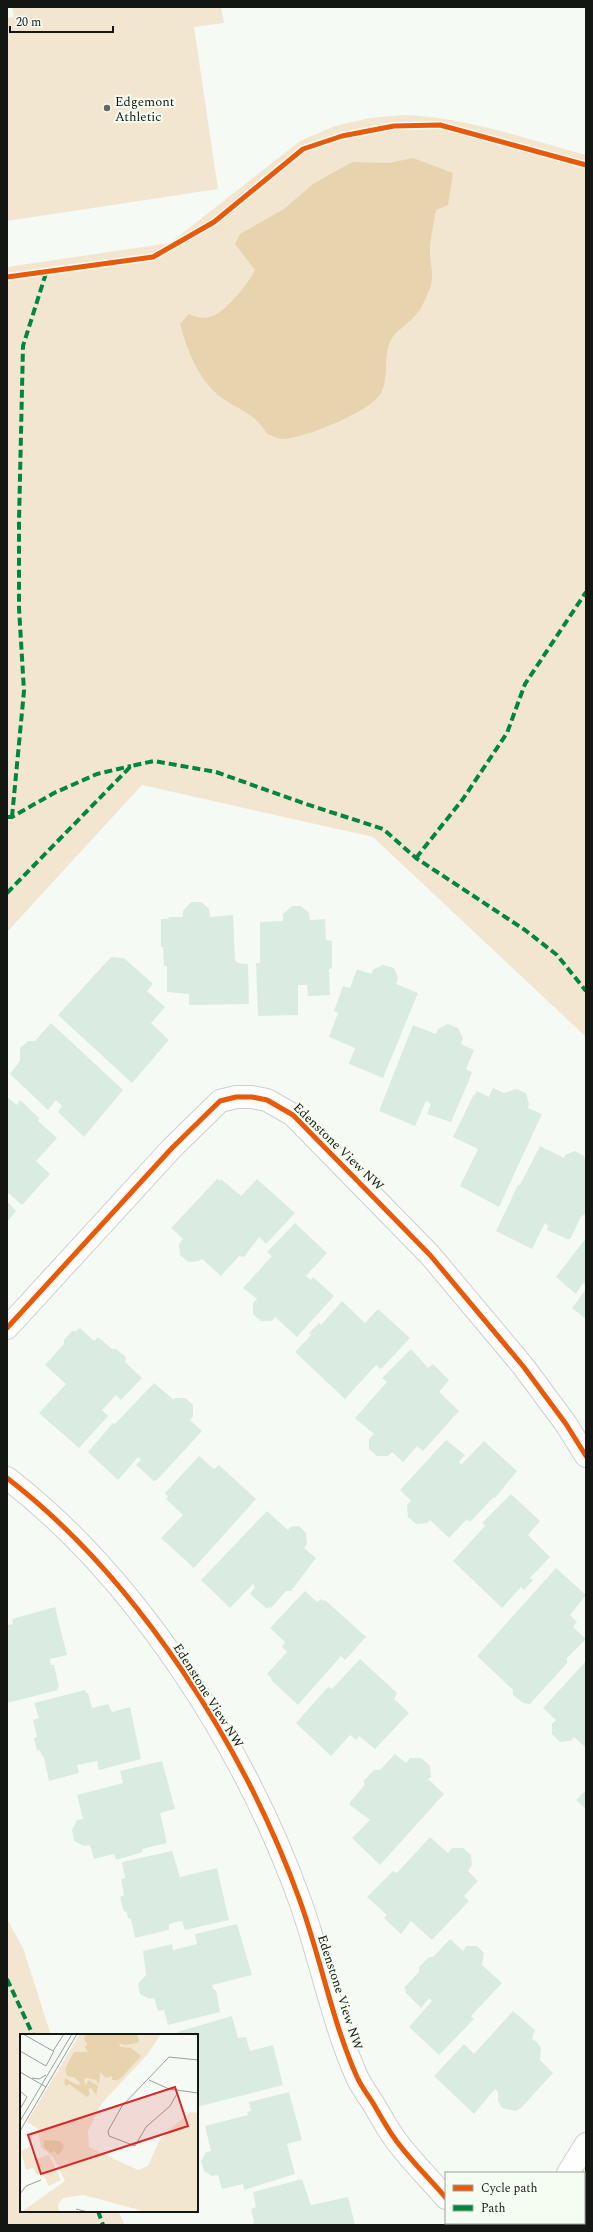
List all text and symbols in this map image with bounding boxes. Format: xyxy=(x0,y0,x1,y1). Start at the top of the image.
scale bar xyxy=(10,8,113,34)
text: 20 m xyxy=(16,13,41,32)
place label: Edgemont Athletic xyxy=(115,92,175,127)
marker: Edgemont Athletic xyxy=(102,103,112,113)
street label: Edenstone View NW xyxy=(288,1098,389,1196)
street label: Edenstone View NW xyxy=(168,1639,249,1752)
street label: Edenstone View NW xyxy=(312,1932,368,2053)
inset map xyxy=(20,2034,198,2212)
legend xyxy=(445,2172,585,2224)
text: Cycle path xyxy=(481,2179,538,2198)
text: Path xyxy=(481,2199,506,2218)

